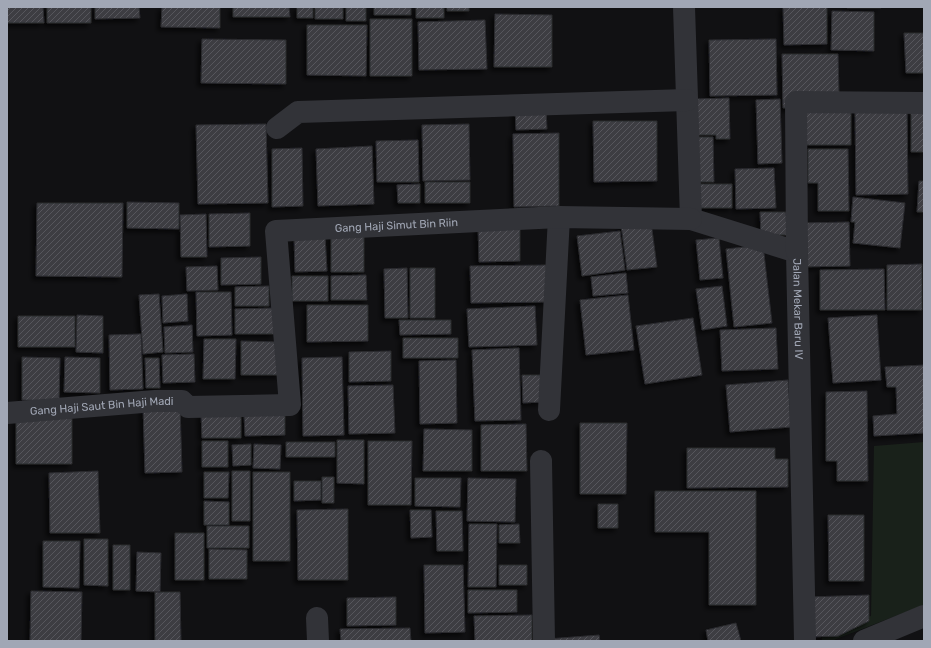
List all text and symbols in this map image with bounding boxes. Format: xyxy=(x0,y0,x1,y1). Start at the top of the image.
street label: Gang Haji Simut Bin Riin xyxy=(334,216,458,235)
street label: Jalan Mekar Baru IV xyxy=(791,258,806,360)
street label: Gang Haji Saut Bin Haji Madi xyxy=(29,394,173,418)

